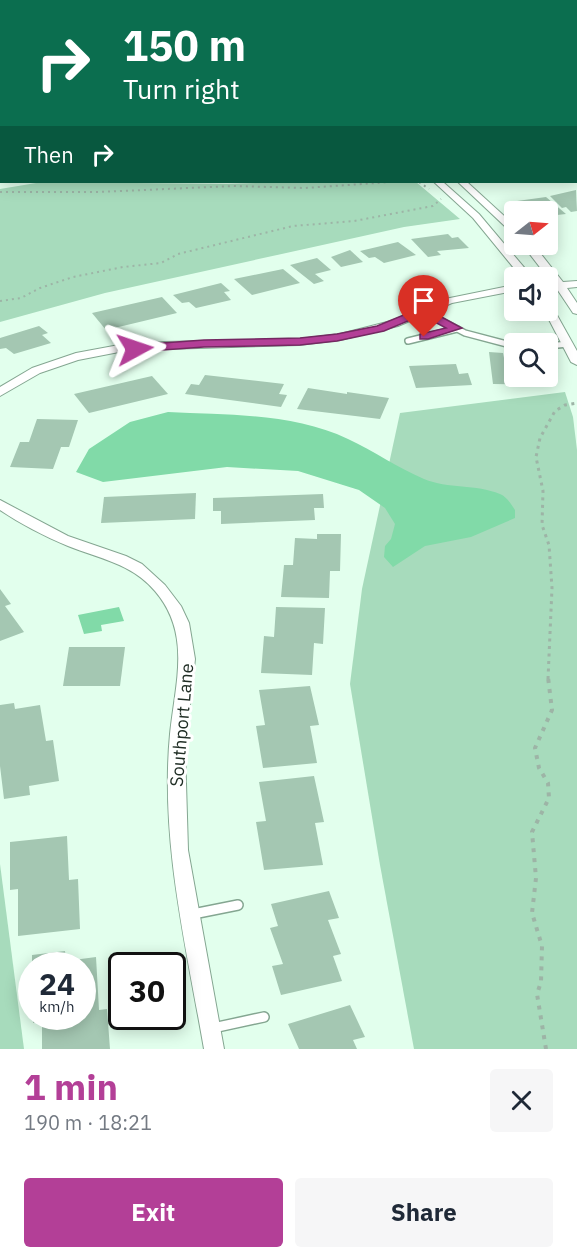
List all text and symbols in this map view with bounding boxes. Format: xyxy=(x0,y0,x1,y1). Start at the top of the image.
text: 150 m xyxy=(123,18,246,73)
icon: right xyxy=(24,24,102,102)
text: Turn right xyxy=(123,71,240,106)
icon: right xyxy=(86,138,119,171)
text: Then xyxy=(24,140,74,169)
north arrow xyxy=(504,201,558,255)
map controls xyxy=(504,201,558,387)
button: sound xyxy=(504,267,558,321)
pin xyxy=(398,275,449,337)
icon: arrive xyxy=(407,284,440,317)
position arrow xyxy=(103,317,167,381)
button: search xyxy=(504,333,558,387)
street label: Southport Lane xyxy=(165,662,198,788)
speed limit sign: 30 xyxy=(108,952,186,1030)
text: 24 xyxy=(39,964,75,1003)
text: km/h xyxy=(39,997,75,1016)
text: 1 min xyxy=(24,1063,118,1110)
button: close xyxy=(490,1069,553,1132)
text: 190 m · 18:21 xyxy=(24,1109,152,1136)
button: Exit xyxy=(24,1178,283,1247)
button: Share xyxy=(295,1178,553,1247)

